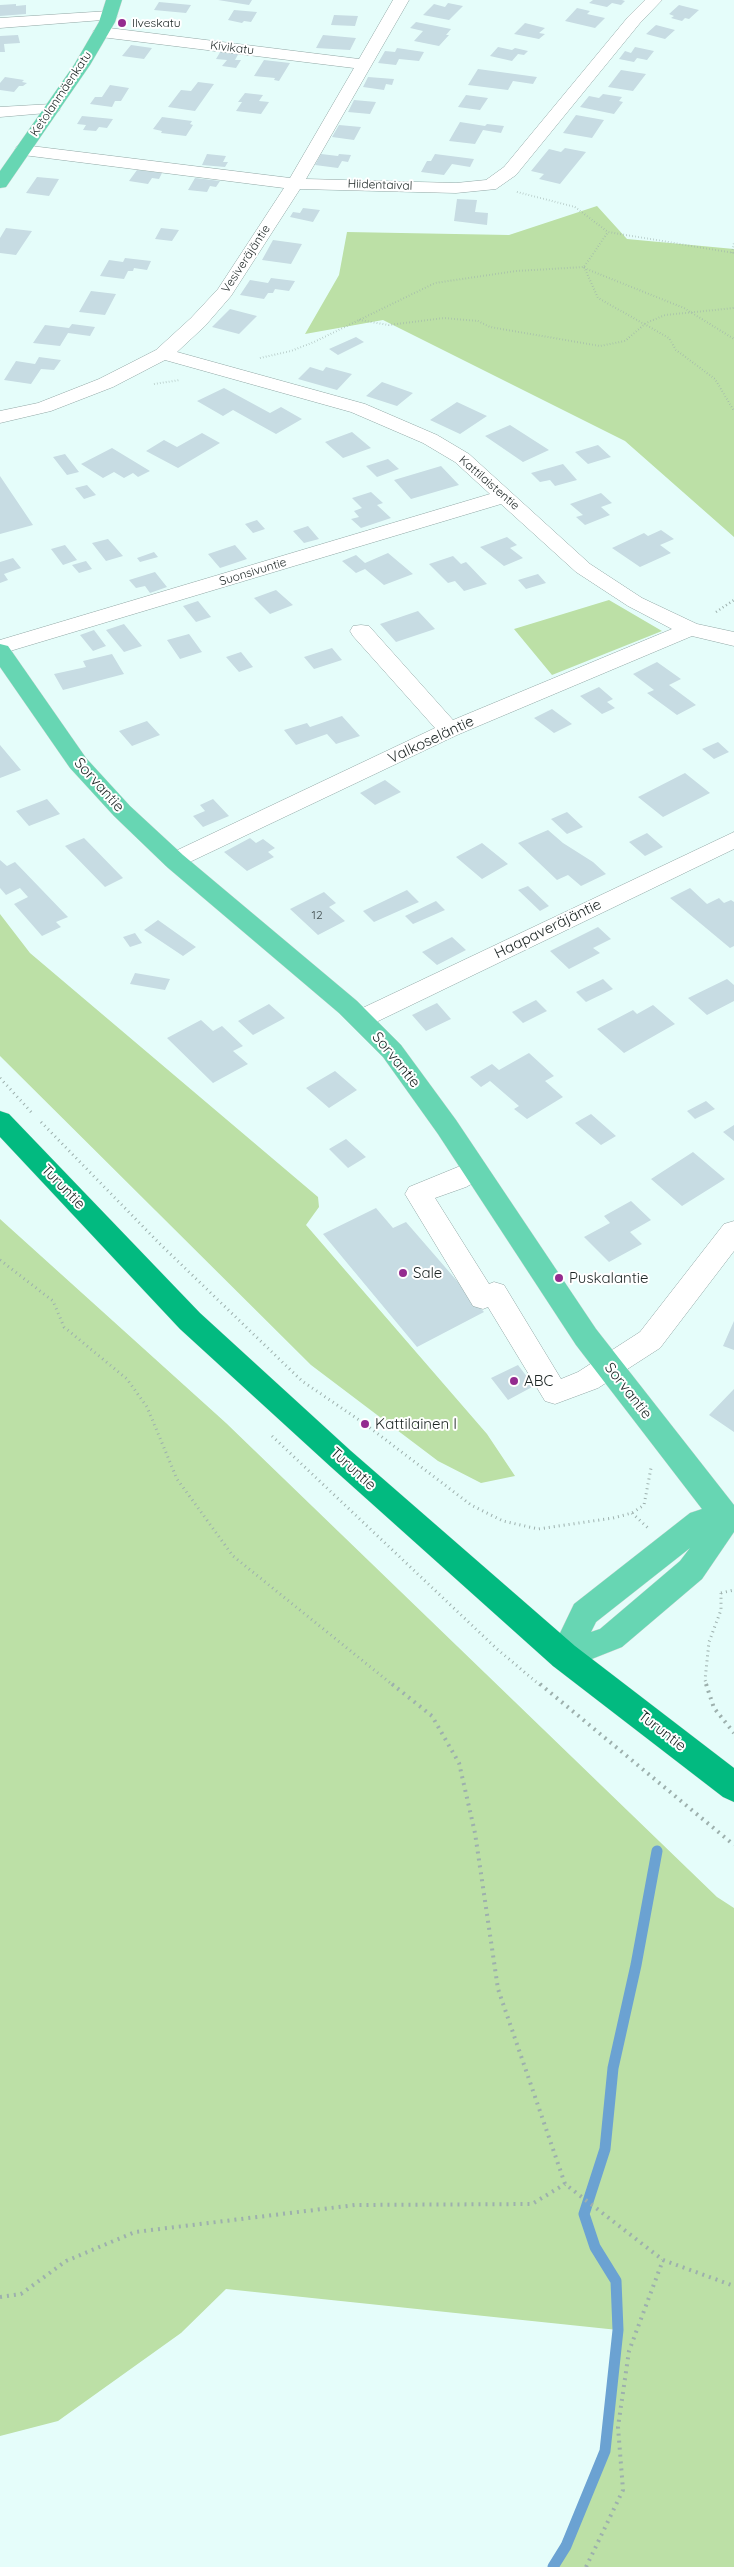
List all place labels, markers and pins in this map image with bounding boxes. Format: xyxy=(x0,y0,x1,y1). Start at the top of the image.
place label: Ilveskatu xyxy=(132,16,181,30)
marker: Ilveskatu xyxy=(116,17,128,29)
place label: Sale xyxy=(413,1264,442,1282)
marker: Sale xyxy=(397,1267,409,1279)
place label: Puskalantie xyxy=(569,1269,648,1287)
marker: Puskalantie xyxy=(553,1272,565,1284)
place label: ABC xyxy=(524,1372,553,1390)
marker: ABC xyxy=(508,1375,520,1387)
place label: Kattilainen I xyxy=(375,1415,457,1433)
marker: Kattilainen I xyxy=(359,1418,371,1430)

